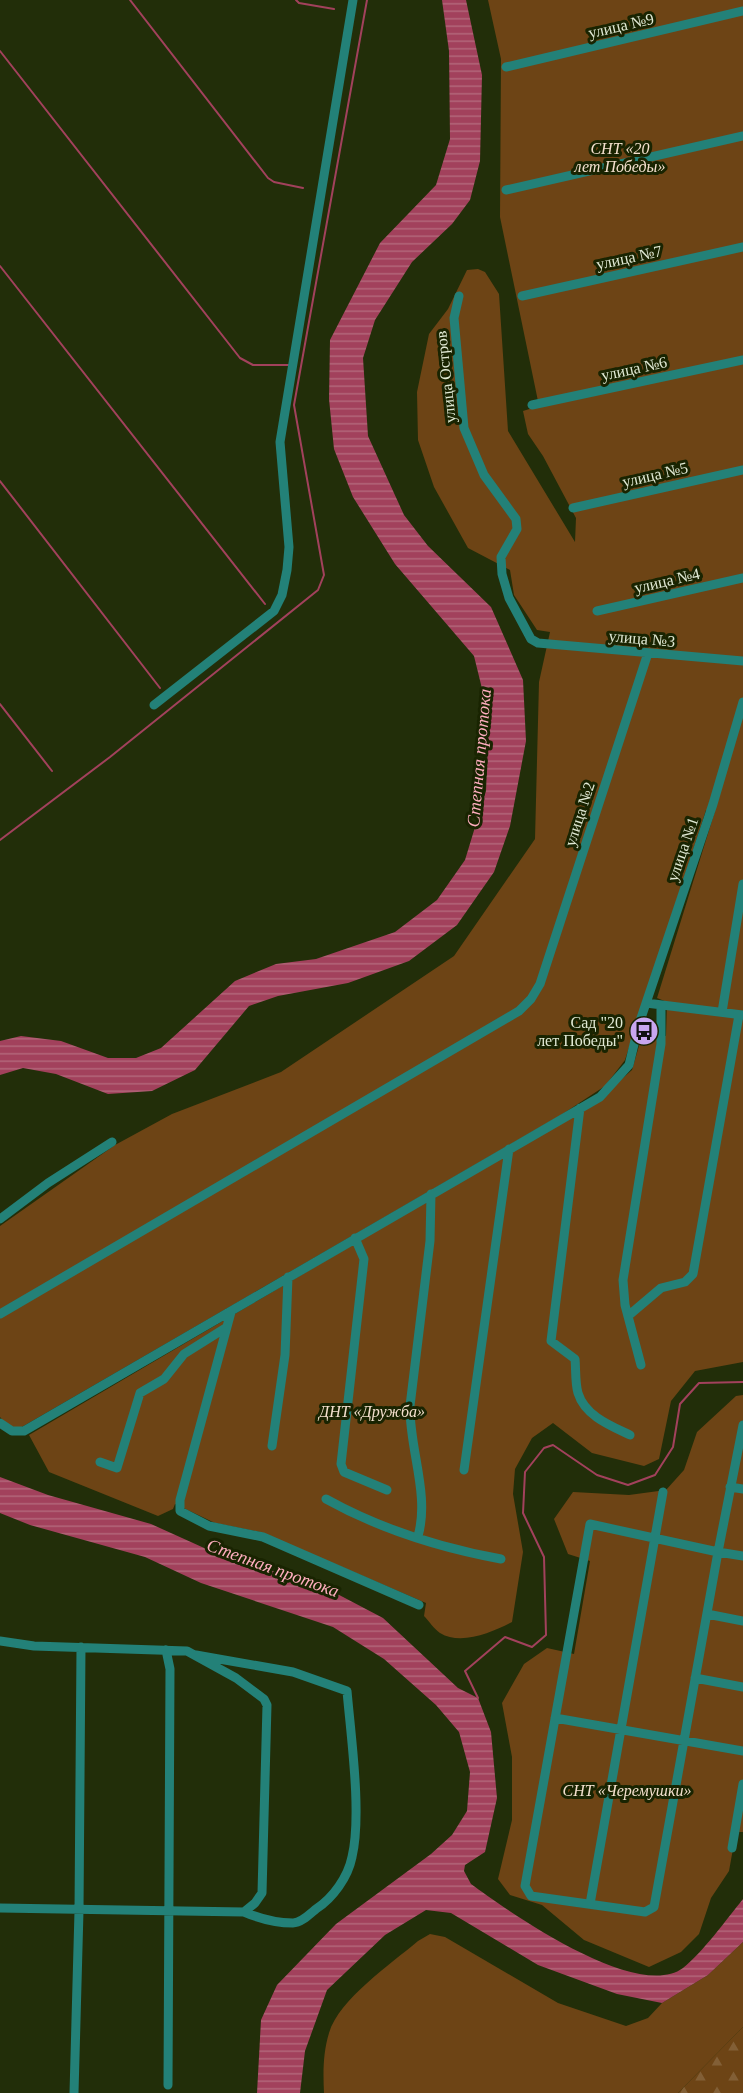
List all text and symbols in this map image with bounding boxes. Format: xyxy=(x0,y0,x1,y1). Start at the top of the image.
street label: улица №9 xyxy=(587,10,656,42)
park label: СНТ «20 лет Победы» xyxy=(574,140,665,175)
street label: улица №7 xyxy=(595,242,664,274)
street label: улица Остров xyxy=(432,329,460,424)
street label: улица №6 xyxy=(600,353,669,385)
street label: улица №5 xyxy=(621,459,690,491)
street label: улица №4 xyxy=(633,565,702,597)
street label: улица №3 xyxy=(608,627,676,651)
water label: Степная протока xyxy=(463,688,495,828)
street label: улица №2 xyxy=(561,780,599,849)
street label: улица №1 xyxy=(664,815,702,884)
place label: Сад "20 лет Победы" xyxy=(537,1014,623,1050)
bus stop icon: Сад "20 лет Победы" xyxy=(628,1015,660,1047)
park label: ДНТ «Дружба» xyxy=(317,1403,425,1421)
water label: Степная протока xyxy=(204,1535,342,1601)
park label: СНТ «Черемушки» xyxy=(563,1782,691,1800)

